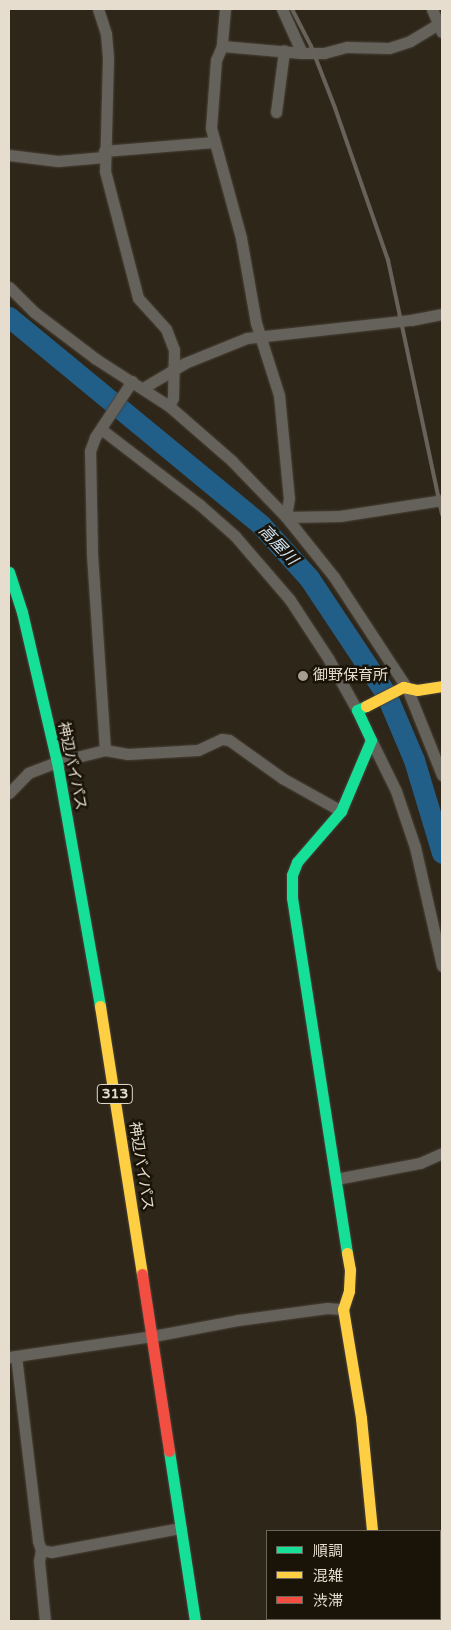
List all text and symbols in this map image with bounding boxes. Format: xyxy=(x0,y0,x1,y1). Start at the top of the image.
water label: 高屋川 xyxy=(255,521,301,569)
place label: 御野保育所 xyxy=(313,667,388,685)
marker: 御野保育所 xyxy=(297,670,309,682)
street label: 神辺バイパス xyxy=(54,720,90,812)
road number: 313 xyxy=(96,1082,134,1106)
street label: 神辺バイパス xyxy=(125,1120,157,1212)
legend xyxy=(266,1530,441,1620)
text: 順調 xyxy=(313,1542,343,1560)
text: 混雑 xyxy=(313,1567,343,1585)
text: 渋滞 xyxy=(313,1592,343,1610)

